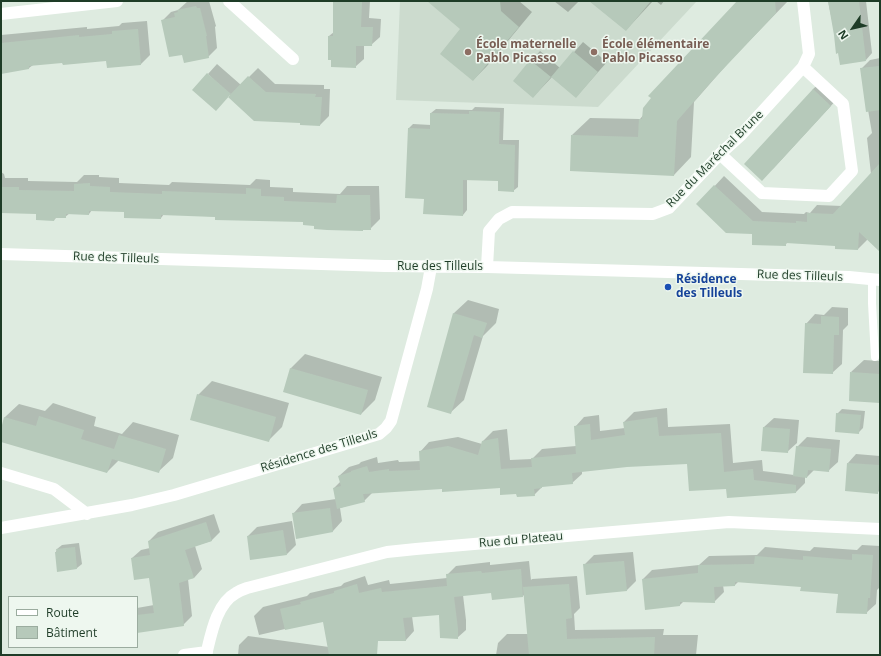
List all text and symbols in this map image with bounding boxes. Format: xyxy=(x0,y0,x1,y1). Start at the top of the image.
north arrow xyxy=(833,8,873,48)
text: N xyxy=(834,27,851,43)
place label: École maternelle Pablo Picasso xyxy=(476,38,576,66)
place label: École élémentaire Pablo Picasso xyxy=(602,38,709,66)
marker: École maternelle Pablo Picasso xyxy=(463,47,473,57)
marker: École élémentaire Pablo Picasso xyxy=(589,47,599,57)
street label: Rue du Maréchal Brune xyxy=(663,107,767,211)
street label: Rue des Tilleuls xyxy=(73,249,159,267)
street label: Rue des Tilleuls xyxy=(397,260,483,274)
street label: Rue des Tilleuls xyxy=(757,267,843,285)
place label: Résidence des Tilleuls xyxy=(676,273,742,301)
marker: Résidence des Tilleuls xyxy=(663,282,673,292)
street label: Résidence des Tilleuls xyxy=(259,426,379,476)
street label: Rue du Plateau xyxy=(478,529,564,551)
legend xyxy=(8,596,138,648)
text: Route xyxy=(46,604,79,621)
text: Bâtiment xyxy=(46,624,97,641)

